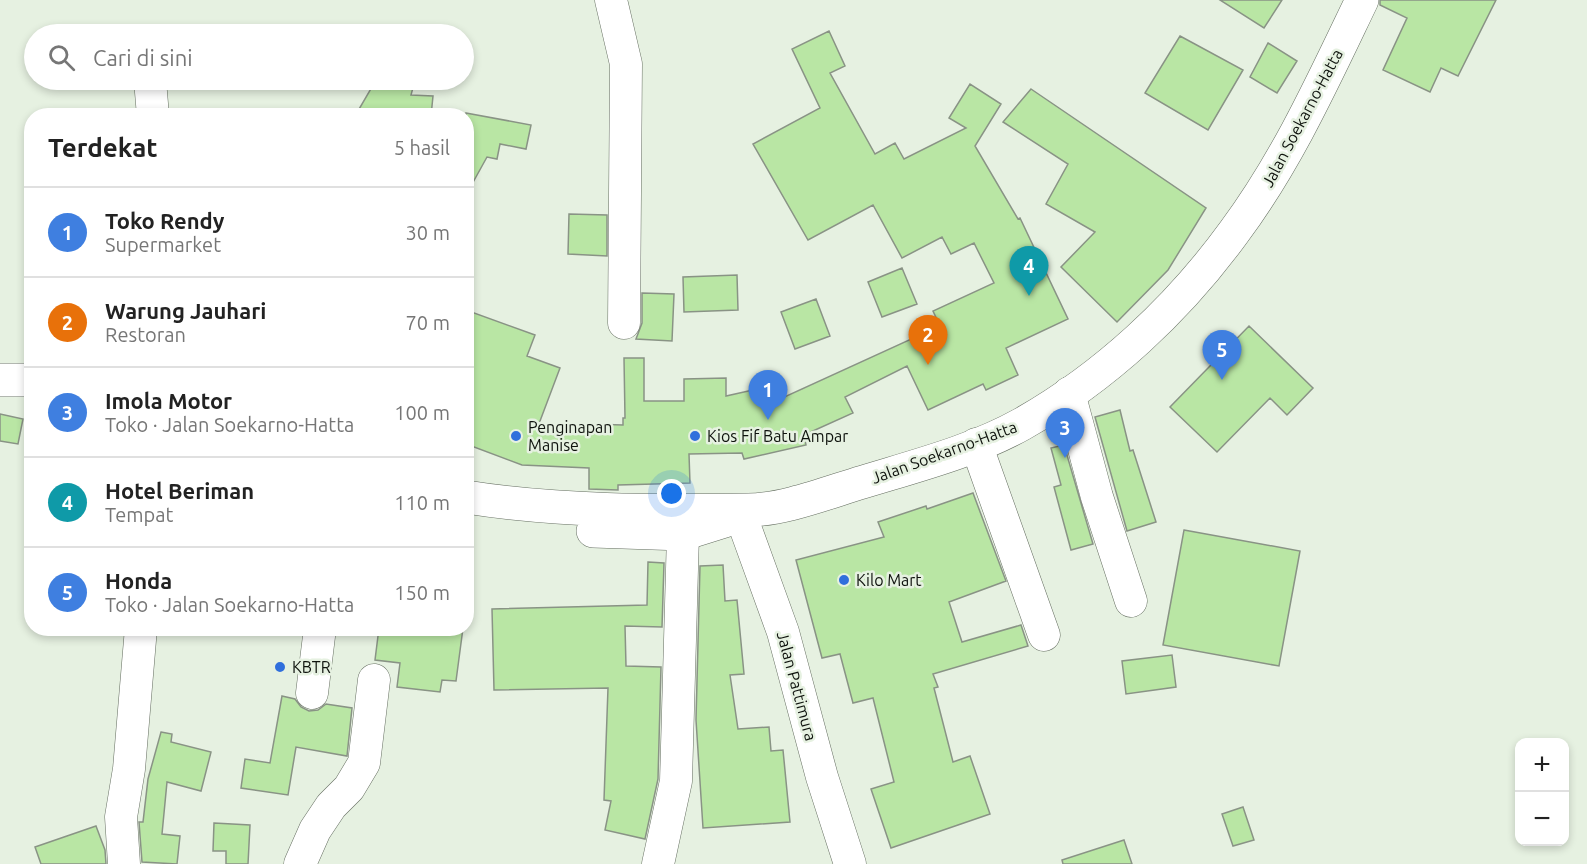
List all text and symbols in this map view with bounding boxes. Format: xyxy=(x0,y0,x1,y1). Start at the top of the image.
search box xyxy=(24,24,474,90)
icon: search xyxy=(45,41,78,74)
text: Cari di sini xyxy=(93,45,193,70)
street label: Jalan Soekarno-Hatta xyxy=(1258,46,1346,190)
text: Terdekat xyxy=(48,133,158,162)
text: 5 hasil xyxy=(394,136,450,159)
text: Toko Rendy xyxy=(105,208,224,233)
text: 1 xyxy=(62,221,73,244)
text: 30 m xyxy=(406,221,450,244)
text: Supermarket xyxy=(105,233,221,256)
pin: 4 xyxy=(1010,246,1048,296)
text: Warung Jauhari xyxy=(105,298,266,323)
text: 2 xyxy=(62,311,73,334)
text: 70 m xyxy=(406,311,450,334)
pin: 2 xyxy=(908,316,948,365)
text: Restoran xyxy=(105,323,186,346)
pin: 5 xyxy=(1202,330,1242,380)
pin: 1 xyxy=(748,370,788,420)
text: Imola Motor xyxy=(105,388,232,413)
text: 3 xyxy=(62,401,73,424)
text: 100 m xyxy=(394,401,450,424)
pin: 3 xyxy=(1046,408,1084,458)
text: Toko · Jalan Soekarno-Hatta xyxy=(105,413,354,436)
street label: Jalan Soekarno-Hatta xyxy=(869,417,1019,487)
place label: Penginapan Manise xyxy=(528,418,612,454)
place label: Kios Fif Batu Ampar xyxy=(707,427,848,445)
marker: Penginapan Manise xyxy=(509,429,523,443)
marker: Kios Fif Batu Ampar xyxy=(688,429,702,443)
text: Hotel Beriman xyxy=(105,478,254,503)
your location xyxy=(657,479,686,508)
text: 4 xyxy=(62,491,73,514)
text: 110 m xyxy=(394,491,450,514)
text: Tempat xyxy=(105,503,173,526)
text: Honda xyxy=(105,568,172,593)
place label: Kilo Mart xyxy=(856,571,922,589)
marker: Kilo Mart xyxy=(837,573,851,587)
text: 5 xyxy=(62,581,73,604)
text: 150 m xyxy=(394,581,450,604)
text: Toko · Jalan Soekarno-Hatta xyxy=(105,593,354,616)
street label: Jalan Pattimura xyxy=(774,629,820,743)
place label: KBTR xyxy=(292,658,331,676)
marker: KBTR xyxy=(273,660,287,674)
map controls xyxy=(1515,738,1569,846)
button: + xyxy=(1515,738,1569,792)
button: − xyxy=(1515,792,1569,846)

